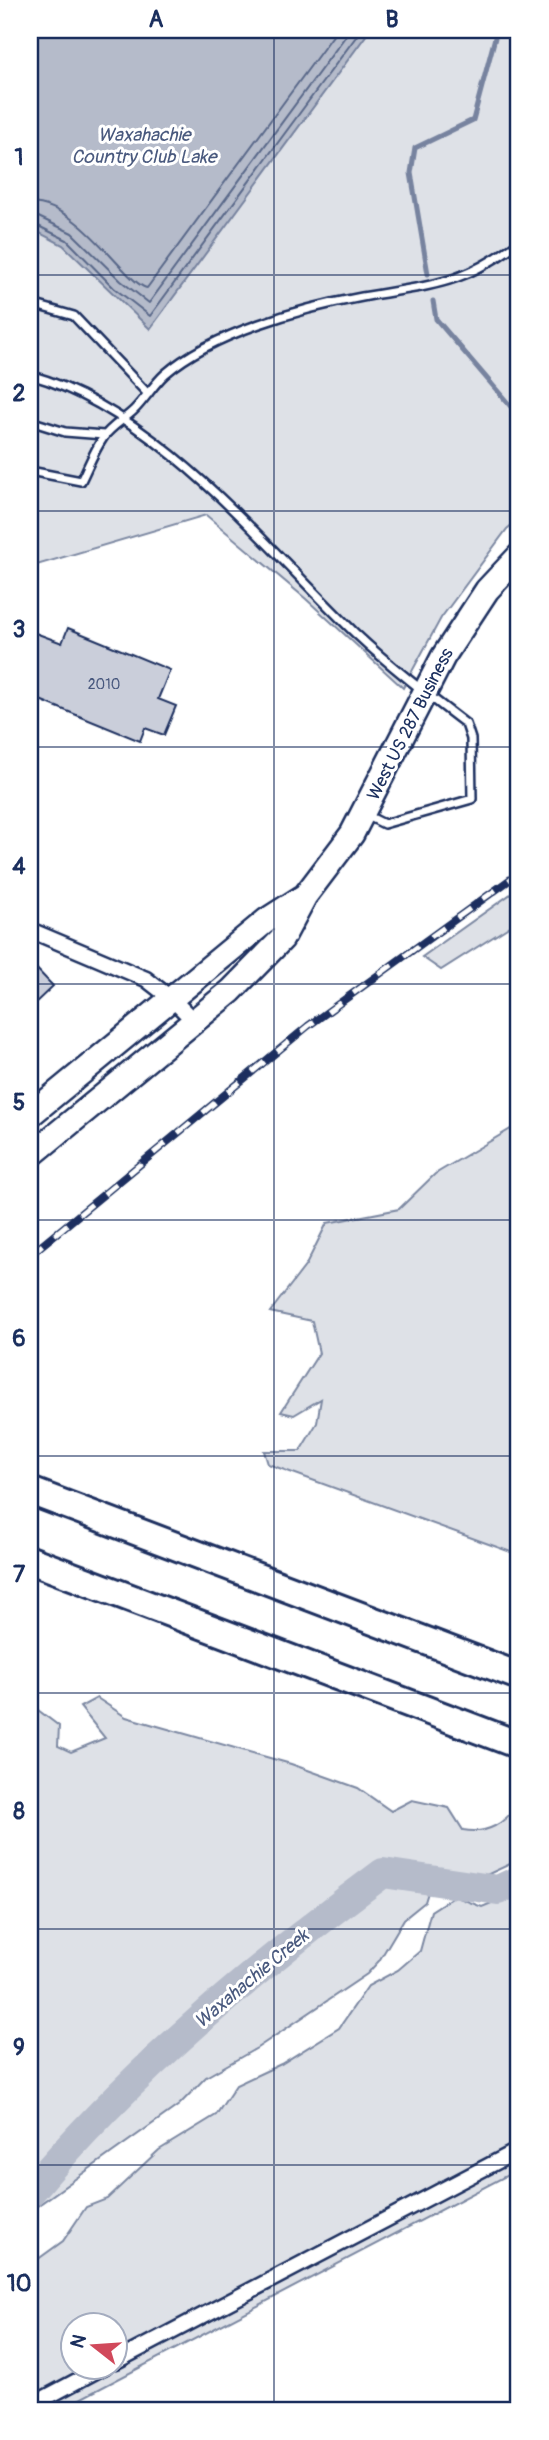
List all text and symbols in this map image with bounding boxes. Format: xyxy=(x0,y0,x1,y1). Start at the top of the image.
text: A xyxy=(149,5,164,34)
text: B xyxy=(385,5,399,34)
water label: Waxahachie Country Club Lake xyxy=(72,123,218,169)
text: 1 xyxy=(15,143,24,172)
text: 2 xyxy=(13,379,26,408)
text: 3 xyxy=(13,615,25,644)
street label: West US 287 Business xyxy=(362,644,459,804)
house number: 2010 xyxy=(88,676,120,693)
text: 4 xyxy=(12,852,26,881)
text: 5 xyxy=(13,1088,25,1117)
text: 6 xyxy=(12,1324,26,1353)
text: 7 xyxy=(13,1560,26,1589)
text: 8 xyxy=(13,1797,25,1826)
water label: Waxahachie Creek xyxy=(190,1923,315,2033)
text: 9 xyxy=(13,2033,25,2062)
text: 10 xyxy=(7,2269,31,2298)
north arrow xyxy=(60,2310,130,2380)
text: N xyxy=(65,2332,92,2351)

